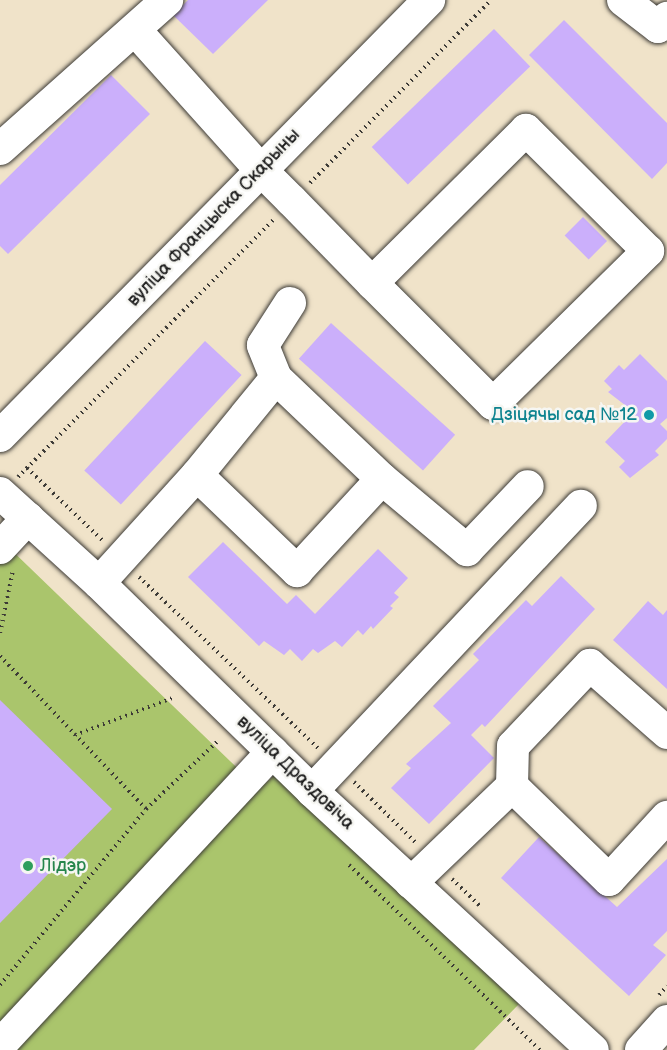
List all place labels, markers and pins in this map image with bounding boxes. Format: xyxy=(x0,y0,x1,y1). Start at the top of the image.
place label: Дзіцячы сад №12 xyxy=(491,404,637,426)
marker: Дзіцячы сад №12 xyxy=(642,408,656,422)
place label: Лідэр xyxy=(40,855,86,877)
marker: Лідэр xyxy=(21,859,35,873)

